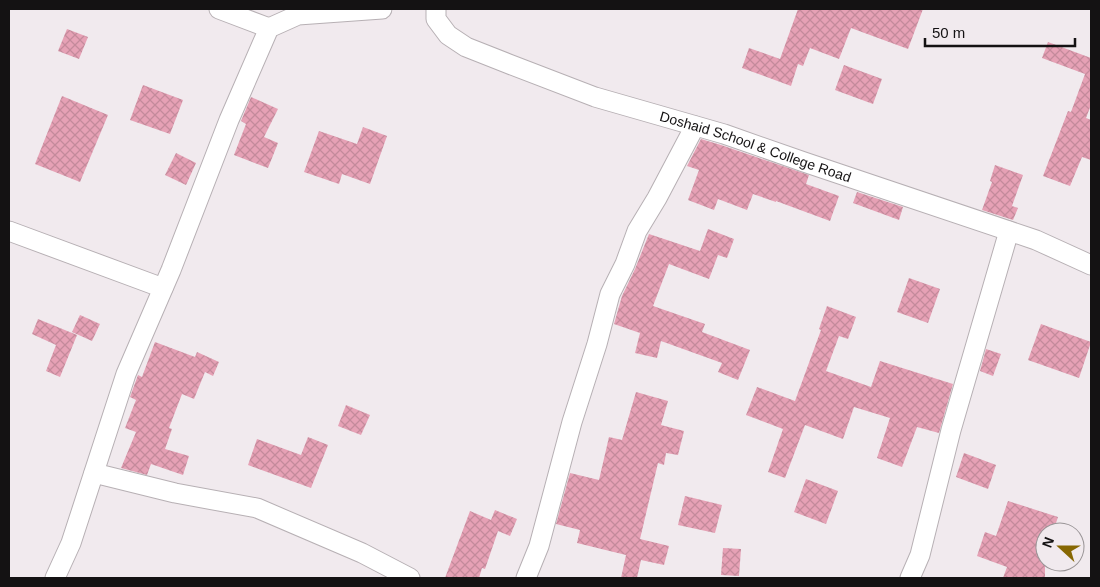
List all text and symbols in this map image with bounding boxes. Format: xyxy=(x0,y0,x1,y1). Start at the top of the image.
scale bar xyxy=(925,15,1075,47)
text: 50 m xyxy=(932,24,965,41)
street label: Doshaid School & College Road xyxy=(658,108,853,185)
north arrow xyxy=(1035,522,1085,572)
text: N xyxy=(1039,535,1057,550)

